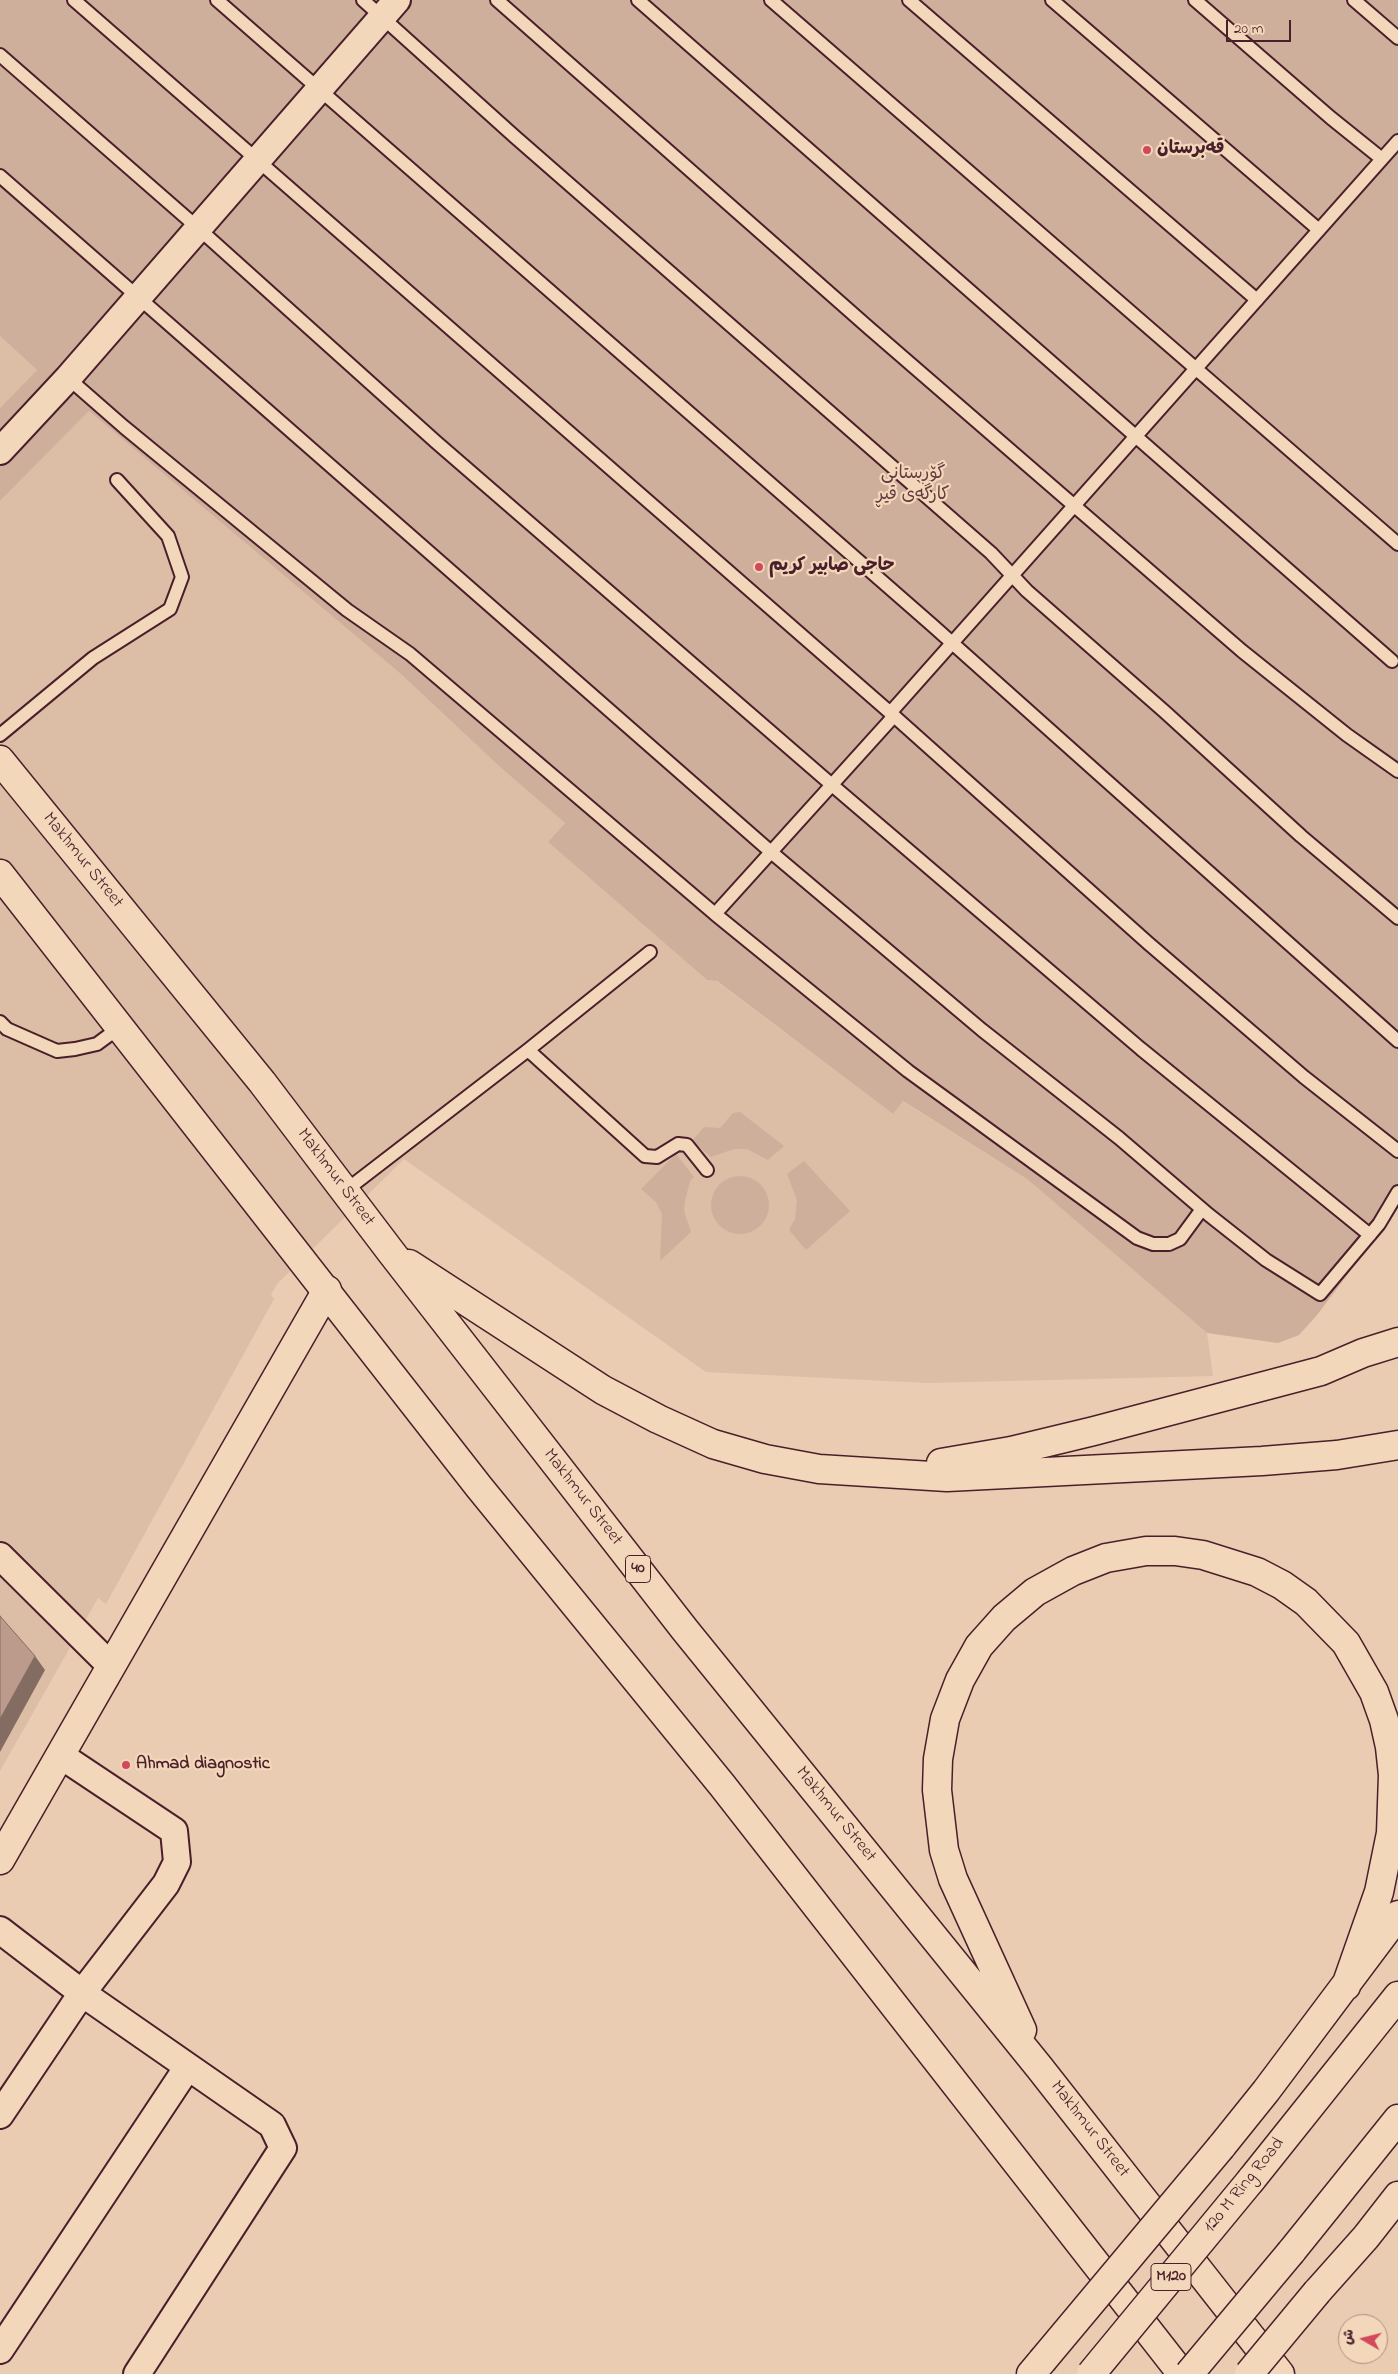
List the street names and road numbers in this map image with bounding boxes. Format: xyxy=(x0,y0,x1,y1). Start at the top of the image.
street label: Makhmur Street xyxy=(37,809,127,913)
street label: Makhmur Street xyxy=(291,1125,379,1231)
street label: Makhmur Street xyxy=(538,1445,626,1551)
road number: 40 xyxy=(626,1556,650,1582)
street label: Makhmur Street xyxy=(790,1763,880,1867)
street label: Makhmur Street xyxy=(1045,2077,1133,2183)
street label: 120 M Ring Road xyxy=(1200,2134,1290,2238)
road number: M120 xyxy=(1151,2264,1191,2290)

